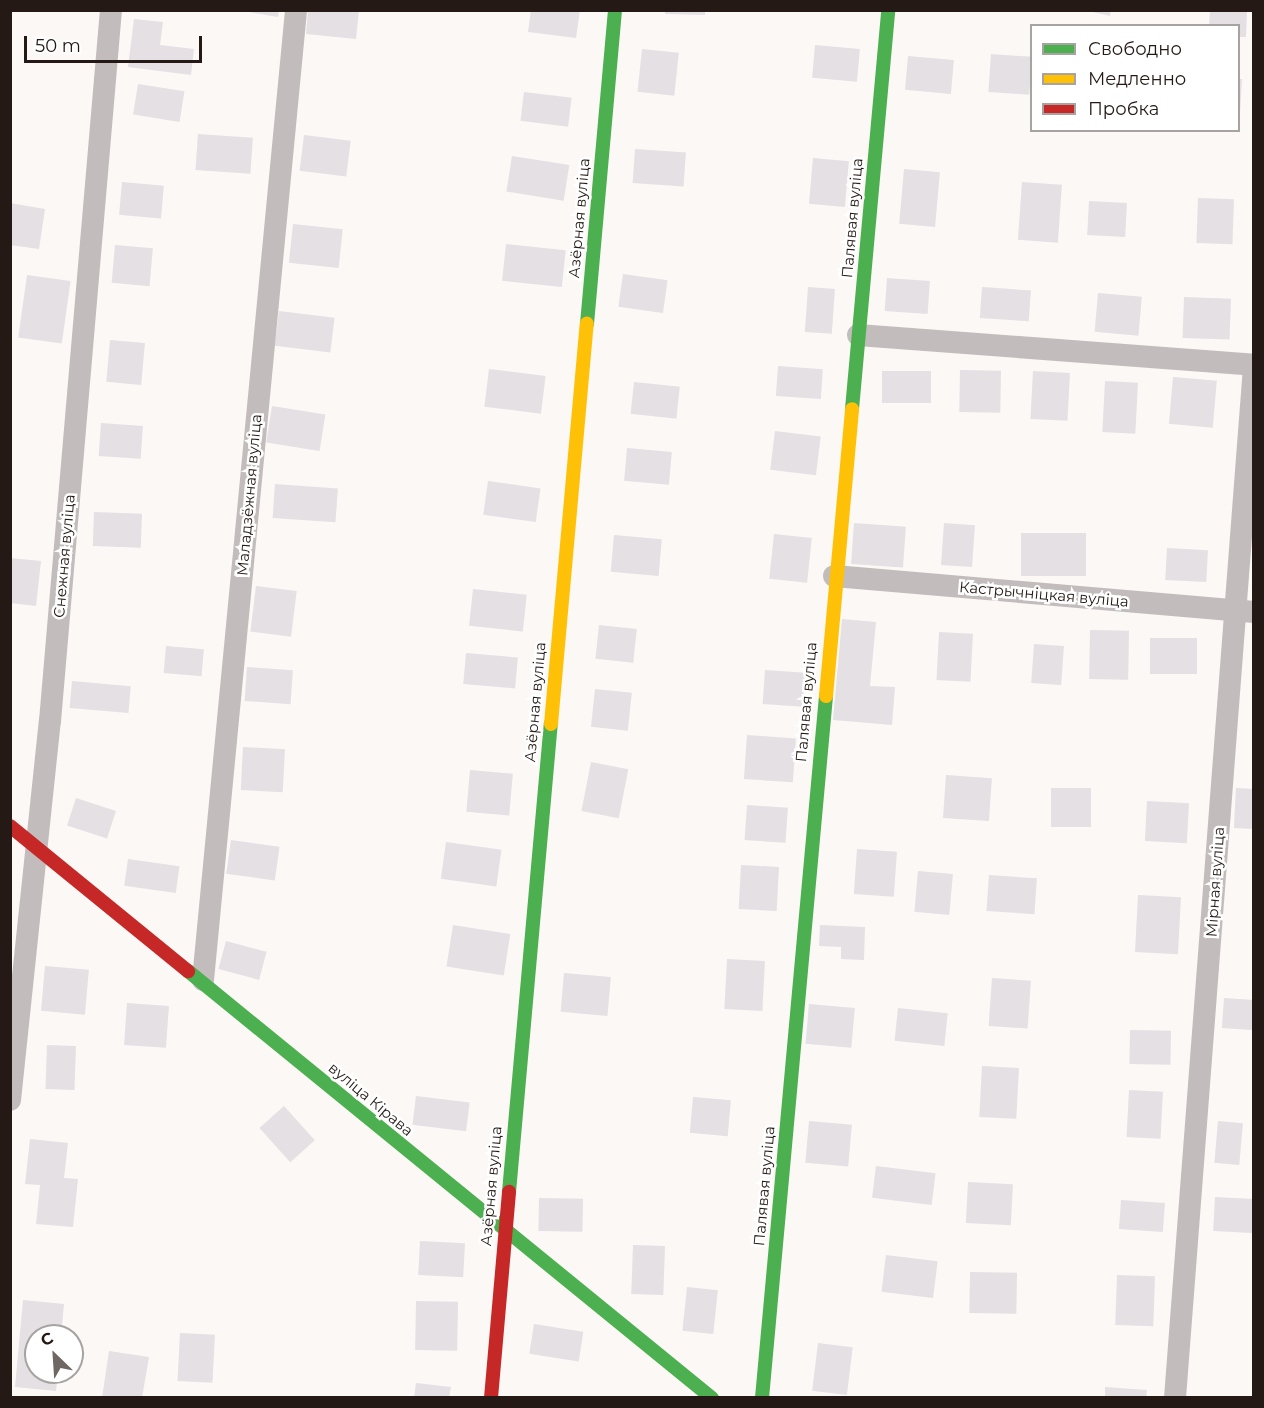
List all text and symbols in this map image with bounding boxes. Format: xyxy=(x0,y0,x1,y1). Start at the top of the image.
scale bar xyxy=(27,24,206,62)
legend xyxy=(1030,24,1240,132)
text: 50 m xyxy=(35,35,81,57)
text: Свободно xyxy=(1088,38,1182,60)
text: Медленно xyxy=(1088,68,1186,90)
text: Пробка xyxy=(1088,98,1159,120)
street label: Азёрная вуліца xyxy=(565,157,593,279)
street label: Палявая вуліца xyxy=(838,157,866,279)
street label: Маладзёжная вуліца xyxy=(233,413,265,577)
street label: Снежная вуліца xyxy=(50,493,78,619)
street label: Кастрычніцкая вуліца xyxy=(959,578,1129,610)
street label: Азёрная вуліца xyxy=(521,641,549,763)
street label: Палявая вуліца xyxy=(792,641,820,763)
street label: Мірная вуліца xyxy=(1202,826,1228,938)
street label: вуліца Кірава xyxy=(325,1058,417,1140)
street label: Азёрная вуліца xyxy=(477,1125,505,1247)
street label: Палявая вуліца xyxy=(750,1125,778,1247)
north arrow xyxy=(24,1324,84,1384)
text: С xyxy=(38,1328,56,1350)

